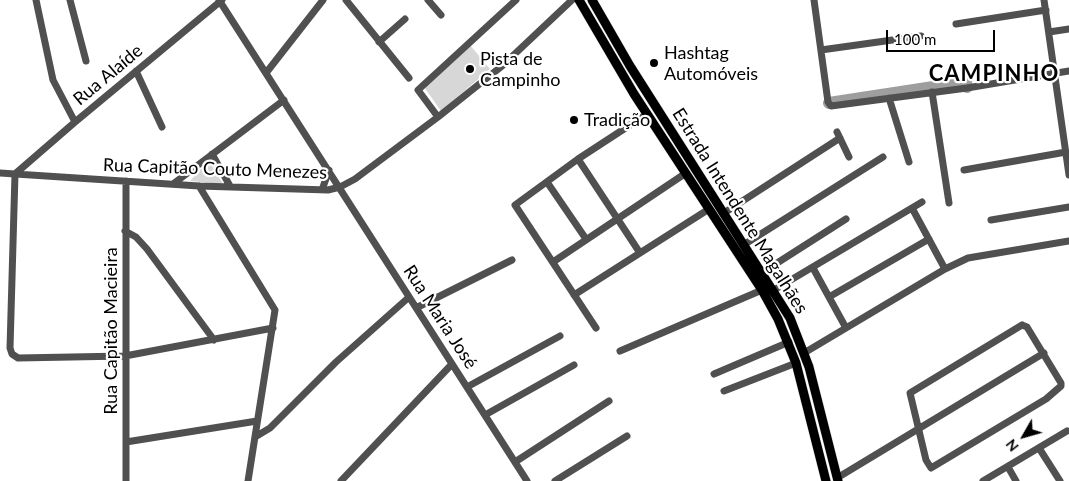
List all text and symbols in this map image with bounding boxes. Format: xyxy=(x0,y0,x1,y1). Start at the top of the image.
scale bar xyxy=(889,20,998,52)
text: 100 m xyxy=(894,30,936,48)
street label: Rua Alaíde xyxy=(69,40,147,110)
place label: Hashtag Automóveis xyxy=(664,42,758,84)
place label: Pista de Campinho xyxy=(480,48,560,90)
marker: Hashtag Automóveis xyxy=(648,57,660,69)
district label: CAMPINHO xyxy=(928,61,1060,87)
marker: Pista de Campinho xyxy=(464,63,476,75)
street label: Estrada Intendente Magalhães xyxy=(668,104,812,318)
place label: Tradição xyxy=(584,109,650,131)
marker: Tradição xyxy=(568,114,580,126)
street label: Rua Capitão Couto Menezes xyxy=(103,154,327,184)
street label: Rua Capitão Macieira xyxy=(100,247,122,415)
street label: Rua Maria José xyxy=(399,261,481,373)
north arrow xyxy=(999,411,1049,461)
text: N xyxy=(1002,436,1022,455)

